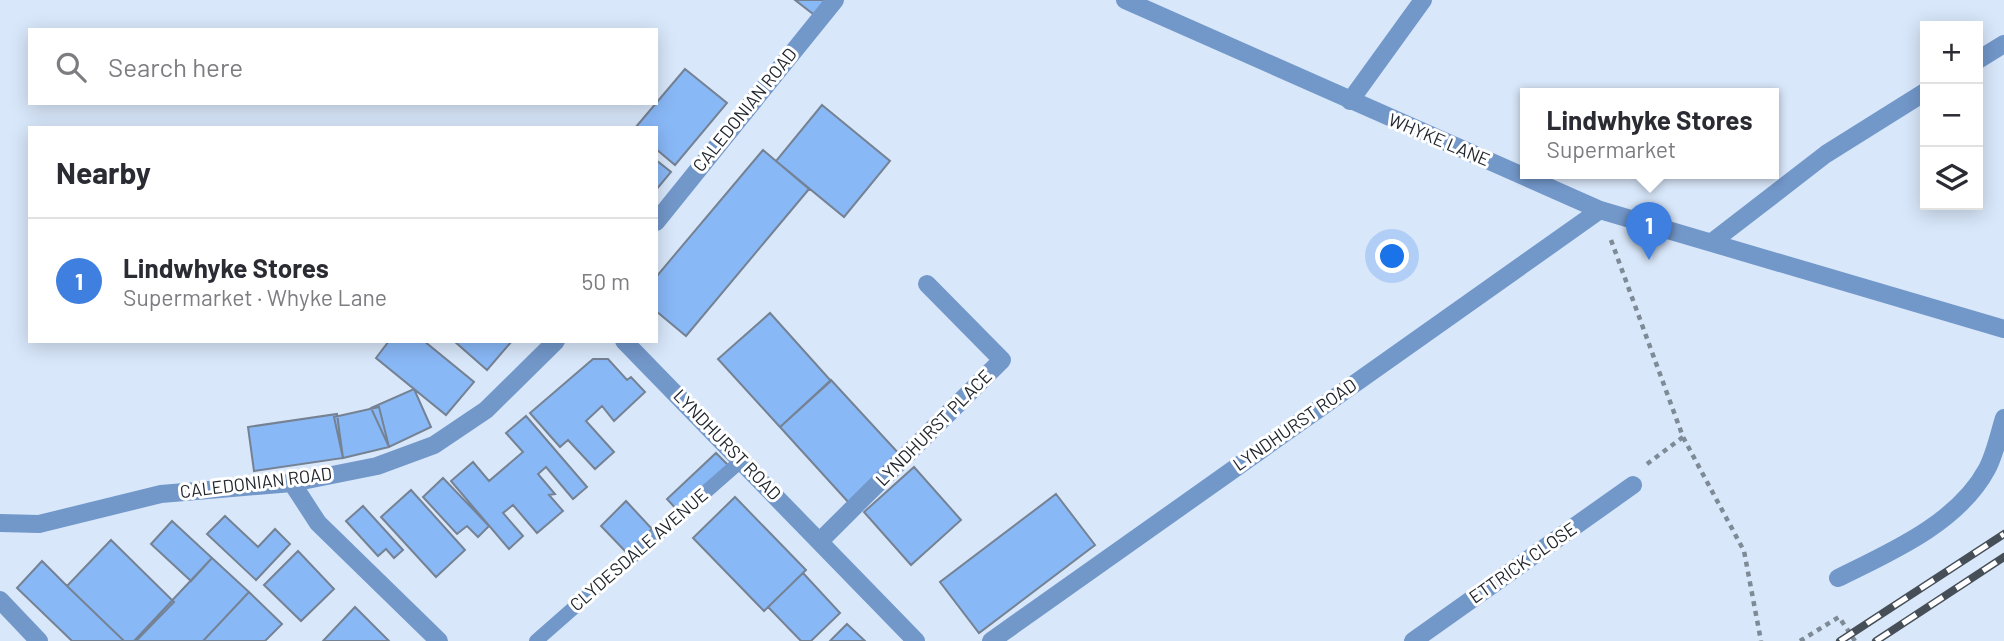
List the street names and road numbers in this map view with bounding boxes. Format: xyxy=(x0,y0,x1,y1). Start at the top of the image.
street label: CALEDONIAN ROAD xyxy=(688,43,801,176)
street label: WHYKE LANE xyxy=(1385,108,1493,170)
street label: LYNDHURST PLACE xyxy=(871,365,996,490)
street label: LYNDHURST ROAD xyxy=(1229,373,1360,475)
street label: LYNDHURST ROAD xyxy=(669,384,786,504)
street label: CALEDONIAN ROAD xyxy=(179,462,333,502)
street label: CLYDESDALE AVENUE xyxy=(565,483,712,615)
street label: ETTRICK CLOSE xyxy=(1464,517,1580,607)

